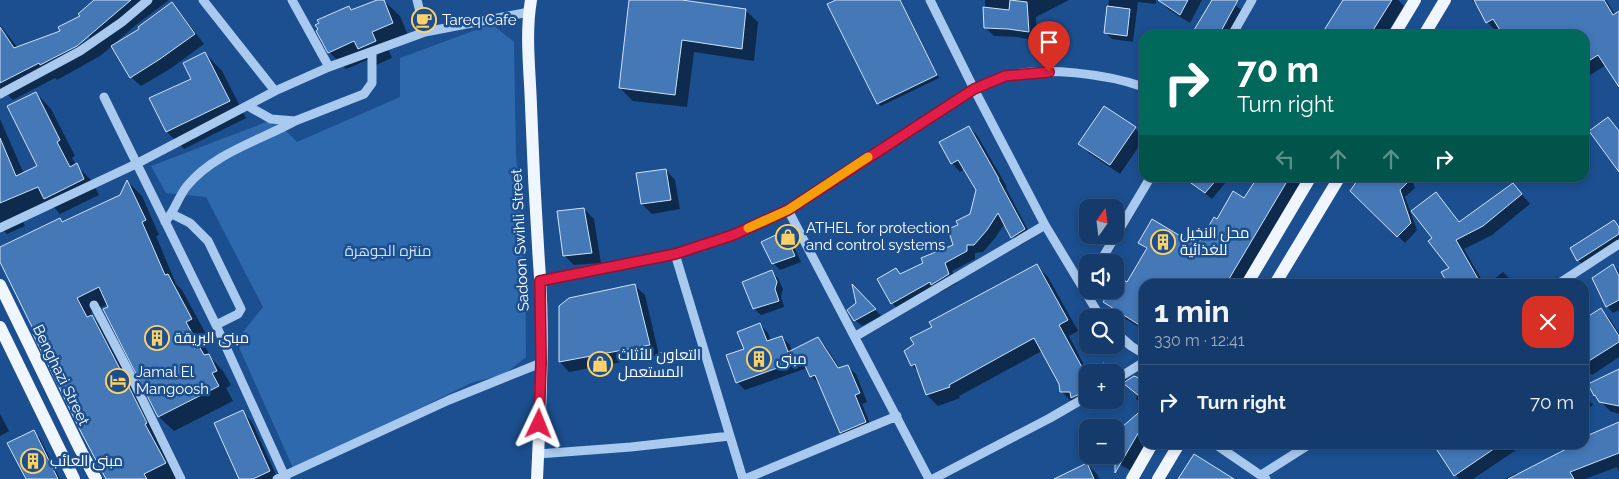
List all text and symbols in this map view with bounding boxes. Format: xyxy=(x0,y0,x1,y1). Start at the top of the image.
cafe icon: Tareq Cafe xyxy=(411,7,437,33)
place label: Tareq Cafe xyxy=(442,11,517,29)
pin xyxy=(1028,21,1070,72)
icon: arrive xyxy=(1035,28,1063,56)
text: 70 m xyxy=(1237,49,1319,90)
icon: right xyxy=(1154,50,1219,115)
text: Turn right xyxy=(1237,91,1334,117)
icon: left xyxy=(1271,145,1299,173)
icon: ahead xyxy=(1324,145,1352,173)
icon: ahead xyxy=(1377,145,1405,173)
icon: right xyxy=(1430,145,1458,173)
street label: Sadoon Swihli Street xyxy=(507,168,533,312)
north arrow xyxy=(1079,199,1124,244)
map controls xyxy=(1079,199,1124,464)
place label: ATHEL for protection and control systems xyxy=(806,219,950,254)
shop icon: ATHEL for protection and control systems xyxy=(775,224,801,250)
place label: محل النخيل للغذائية xyxy=(1180,224,1250,259)
building icon: محل النخيل للغذائية xyxy=(1150,229,1176,255)
park label: منتزه الجوهرة xyxy=(345,242,431,260)
button: sound xyxy=(1079,254,1124,299)
text: 1 min xyxy=(1154,294,1230,329)
button: close xyxy=(1522,296,1574,348)
button: search xyxy=(1079,309,1124,354)
street label: Benghazi Street xyxy=(29,322,93,428)
building icon: مبنى البريقة xyxy=(144,325,170,351)
place label: مبنى البريقة xyxy=(174,329,249,348)
text: 330 m · 12:41 xyxy=(1154,331,1245,350)
place label: التعاون للأثاث المستعمل xyxy=(618,346,701,382)
building icon: مبنى xyxy=(746,346,772,372)
place label: مبنى xyxy=(776,350,807,369)
shop icon: التعاون للأثاث المستعمل xyxy=(587,351,613,377)
place label: Jamal El Mangoosh xyxy=(136,363,209,398)
button: + xyxy=(1079,364,1124,409)
hotel icon: Jamal El Mangoosh xyxy=(105,368,131,394)
icon: right xyxy=(1154,388,1182,416)
text: Turn right xyxy=(1197,391,1286,413)
text: 70 m xyxy=(1530,391,1574,413)
position arrow xyxy=(512,397,564,449)
button: − xyxy=(1079,419,1124,464)
building icon: مبنى العائب xyxy=(20,448,46,474)
place label: مبنى العائب xyxy=(50,452,123,471)

